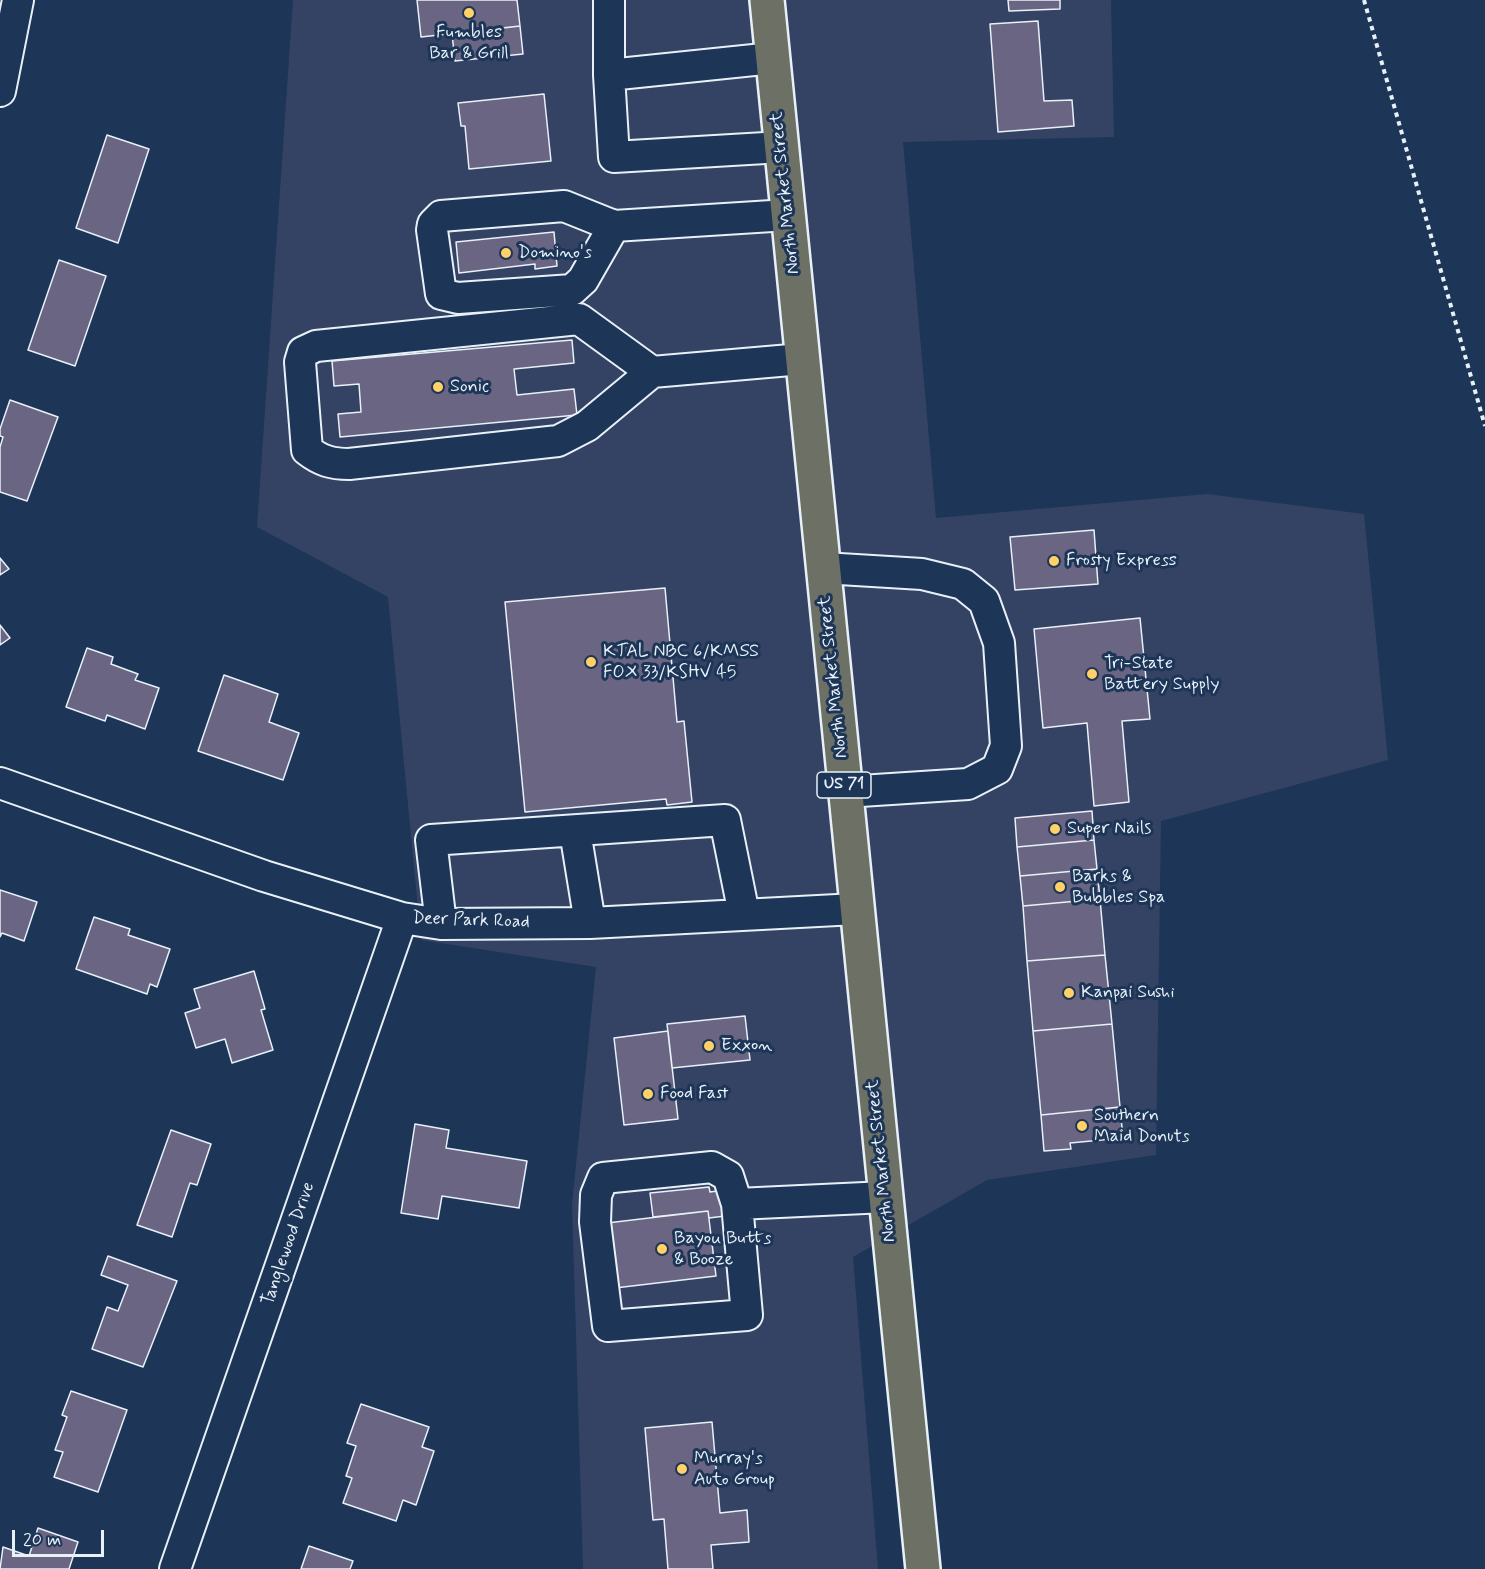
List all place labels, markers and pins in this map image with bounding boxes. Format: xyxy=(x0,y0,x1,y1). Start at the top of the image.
marker: Fumbles Bar & Grill xyxy=(462,6,476,20)
place label: Fumbles Bar & Grill xyxy=(429,22,509,64)
place label: Domino's xyxy=(518,242,592,264)
marker: Domino's xyxy=(499,246,513,260)
place label: Sonic xyxy=(450,376,489,398)
marker: Sonic xyxy=(431,380,445,394)
place label: Frosty Express xyxy=(1066,550,1177,572)
marker: Frosty Express xyxy=(1047,554,1061,568)
place label: KTAL NBC 6/KMSS FOX 33/KSHV 45 xyxy=(603,641,759,684)
place label: Tri-State Battery Supply xyxy=(1104,653,1219,696)
marker: KTAL NBC 6/KMSS FOX 33/KSHV 45 xyxy=(584,655,598,669)
marker: Tri-State Battery Supply xyxy=(1085,667,1099,681)
place label: Super Nails xyxy=(1067,818,1151,840)
marker: Super Nails xyxy=(1048,822,1062,836)
place label: Barks & Bubbles Spa xyxy=(1072,866,1165,908)
marker: Barks & Bubbles Spa xyxy=(1053,880,1067,894)
place label: Kanpai Sushi xyxy=(1081,982,1174,1004)
marker: Kanpai Sushi xyxy=(1062,986,1076,1000)
place label: Exxon xyxy=(721,1035,772,1057)
marker: Exxon xyxy=(702,1039,716,1053)
place label: Food Fast xyxy=(660,1083,729,1105)
marker: Food Fast xyxy=(641,1087,655,1101)
place label: Southern Maid Donuts xyxy=(1094,1105,1190,1148)
marker: Southern Maid Donuts xyxy=(1075,1119,1089,1133)
place label: Bayou Butts & Booze xyxy=(674,1228,771,1270)
marker: Bayou Butts & Booze xyxy=(655,1242,669,1256)
place label: Murray's Auto Group xyxy=(694,1448,775,1490)
marker: Murray's Auto Group xyxy=(675,1462,689,1476)

